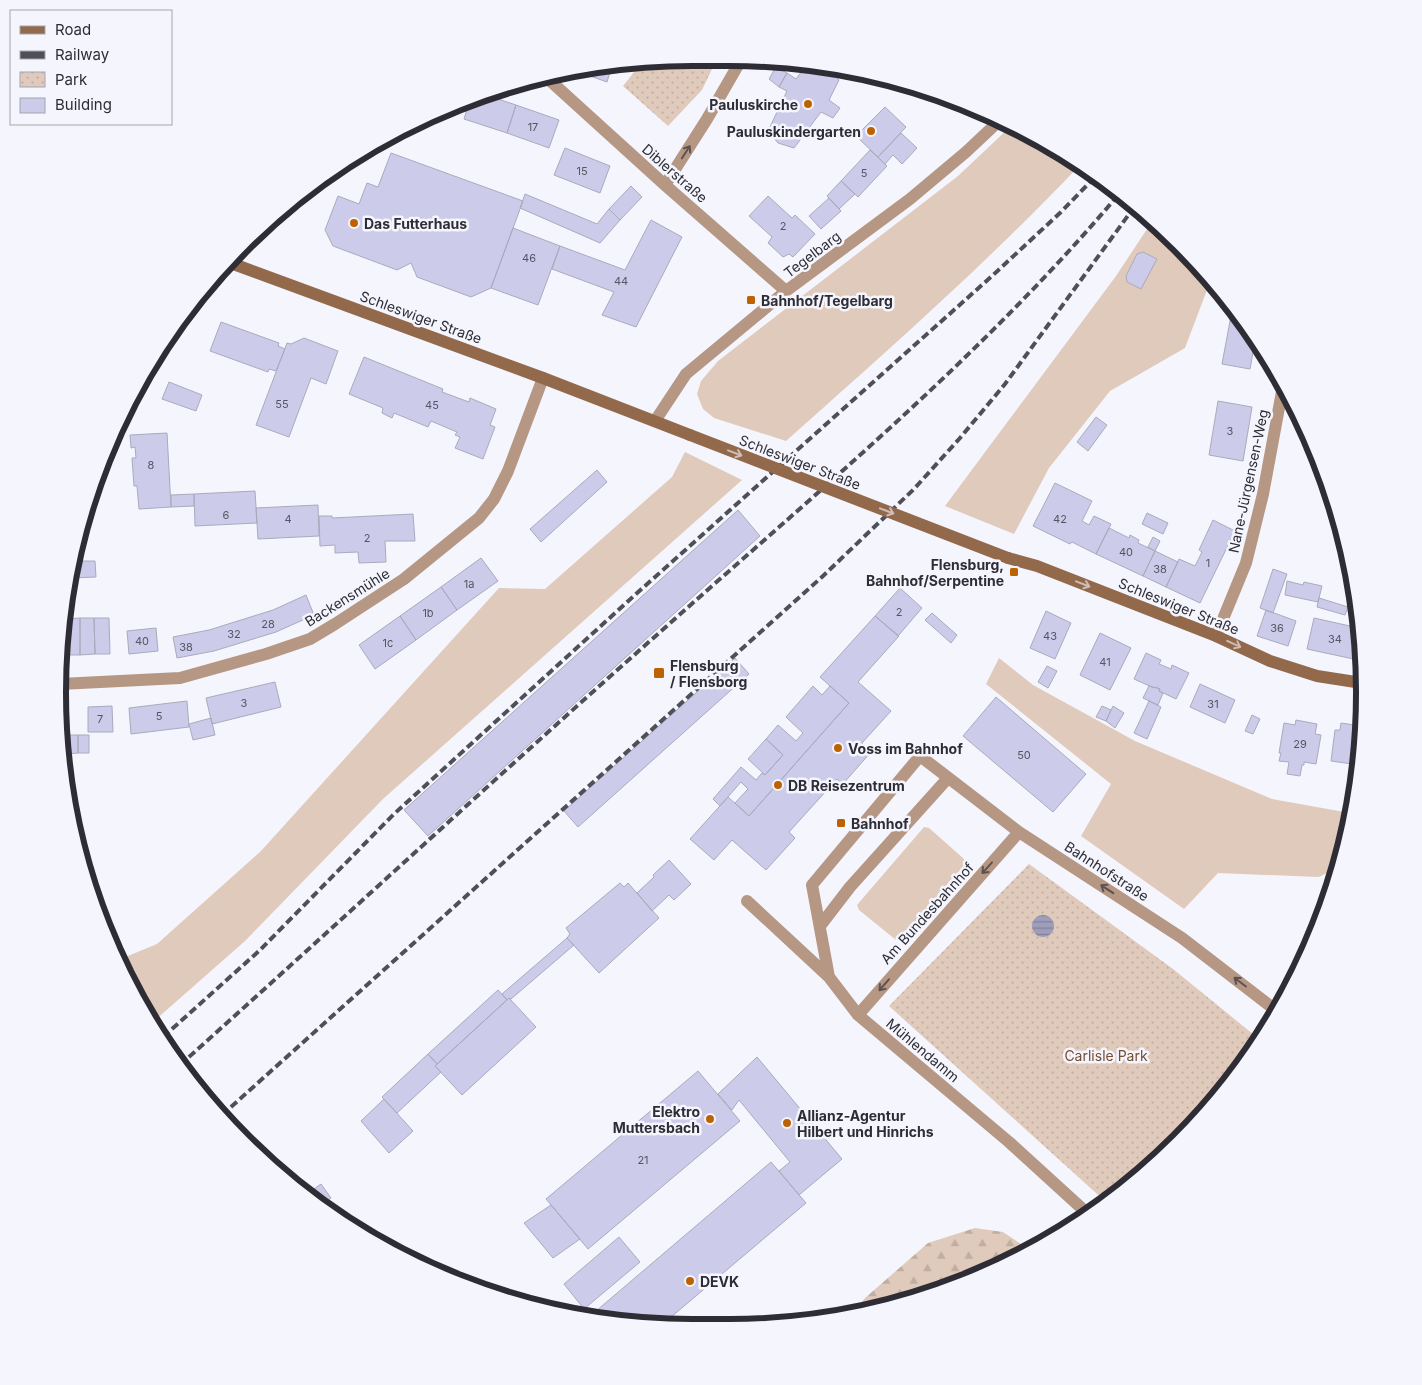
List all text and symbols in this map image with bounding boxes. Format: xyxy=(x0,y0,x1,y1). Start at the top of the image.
legend xyxy=(10,10,172,125)
text: Road xyxy=(55,20,91,39)
text: Railway xyxy=(55,45,110,64)
text: Park xyxy=(55,70,88,89)
text: Building xyxy=(55,95,112,114)
place label: Pauluskirche xyxy=(709,96,798,113)
marker: Pauluskirche xyxy=(802,98,814,110)
house number: 17 xyxy=(528,120,538,134)
place label: Pauluskindergarten xyxy=(727,123,861,140)
marker: Pauluskindergarten xyxy=(865,125,877,137)
street label: Diblerstraße xyxy=(639,140,711,206)
one-way arrow xyxy=(680,145,691,159)
house number: 15 xyxy=(576,164,588,178)
house number: 5 xyxy=(861,166,868,180)
place label: Das Futterhaus xyxy=(364,215,467,232)
marker: Das Futterhaus xyxy=(348,217,360,229)
house number: 2 xyxy=(780,219,786,233)
street label: Tegelbarg xyxy=(780,227,844,281)
house number: 46 xyxy=(522,251,536,265)
house number: 44 xyxy=(614,274,628,288)
street label: Schleswiger Straße xyxy=(358,287,484,347)
place label: Bahnhof/Tegelbarg xyxy=(761,292,893,309)
marker: Bahnhof/Tegelbarg xyxy=(745,294,757,306)
house number: 55 xyxy=(275,397,289,411)
house number: 45 xyxy=(425,398,439,412)
street label: Nane-Jürgensen-Weg xyxy=(1224,408,1272,554)
house number: 3 xyxy=(1227,424,1234,438)
street label: Schleswiger Straße xyxy=(737,431,863,493)
one-way arrow xyxy=(727,449,742,458)
house number: 8 xyxy=(148,458,155,472)
one-way arrow xyxy=(879,507,894,516)
house number: 6 xyxy=(223,508,230,522)
house number: 4 xyxy=(284,512,292,526)
house number: 42 xyxy=(1053,512,1067,526)
house number: 2 xyxy=(364,531,370,545)
house number: 40 xyxy=(1119,545,1133,559)
place label: Flensburg, Bahnhof/Serpentine xyxy=(866,556,1004,589)
house number: 1 xyxy=(1206,556,1210,570)
house number: 38 xyxy=(1153,562,1167,576)
street label: Backensmühle xyxy=(302,564,392,630)
marker: Flensburg, Bahnhof/Serpentine xyxy=(1008,566,1020,578)
street label: Schleswiger Straße xyxy=(1116,574,1242,638)
house number: 1a xyxy=(464,577,474,591)
one-way arrow xyxy=(1075,580,1090,589)
house number: 2 xyxy=(896,605,902,619)
house number: 1b xyxy=(422,606,434,620)
house number: 28 xyxy=(261,617,275,631)
house number: 36 xyxy=(1270,621,1284,635)
house number: 32 xyxy=(227,627,241,641)
house number: 43 xyxy=(1043,629,1057,643)
house number: 34 xyxy=(1328,632,1342,646)
house number: 40 xyxy=(135,634,149,648)
house number: 1c xyxy=(383,636,393,650)
one-way arrow xyxy=(1226,639,1241,649)
house number: 38 xyxy=(179,640,193,654)
house number: 41 xyxy=(1099,655,1111,669)
place label: Flensburg / Flensborg xyxy=(670,657,747,690)
marker: Flensburg / Flensborg xyxy=(652,666,666,680)
house number: 3 xyxy=(241,696,248,710)
house number: 31 xyxy=(1207,697,1219,711)
house number: 5 xyxy=(156,709,163,723)
house number: 7 xyxy=(97,712,103,726)
house number: 29 xyxy=(1293,737,1307,751)
place label: Voss im Bahnhof xyxy=(848,740,963,757)
marker: Voss im Bahnhof xyxy=(832,742,844,754)
house number: 50 xyxy=(1017,748,1031,762)
place label: DB Reisezentrum xyxy=(788,777,905,794)
marker: DB Reisezentrum xyxy=(772,779,784,791)
place label: Bahnhof xyxy=(851,815,909,832)
marker: Bahnhof xyxy=(835,817,847,829)
street label: Bahnhofstraße xyxy=(1062,837,1152,905)
street label: Am Bundesbahnhof xyxy=(877,859,977,967)
one-way arrow xyxy=(981,862,993,875)
one-way arrow xyxy=(1100,884,1114,894)
one-way arrow xyxy=(1233,977,1247,987)
one-way arrow xyxy=(878,978,890,991)
street label: Mühlendamm xyxy=(883,1015,963,1085)
park label: Carlisle Park xyxy=(1064,1047,1148,1064)
place label: Elektro Muttersbach xyxy=(613,1103,700,1136)
place label: Allianz-Agentur Hilbert und Hinrichs xyxy=(797,1107,934,1140)
marker: Elektro Muttersbach xyxy=(704,1113,716,1125)
marker: Allianz-Agentur Hilbert und Hinrichs xyxy=(781,1117,793,1129)
house number: 21 xyxy=(637,1153,649,1167)
place label: DEVK xyxy=(700,1273,739,1290)
marker: DEVK xyxy=(684,1275,696,1287)

